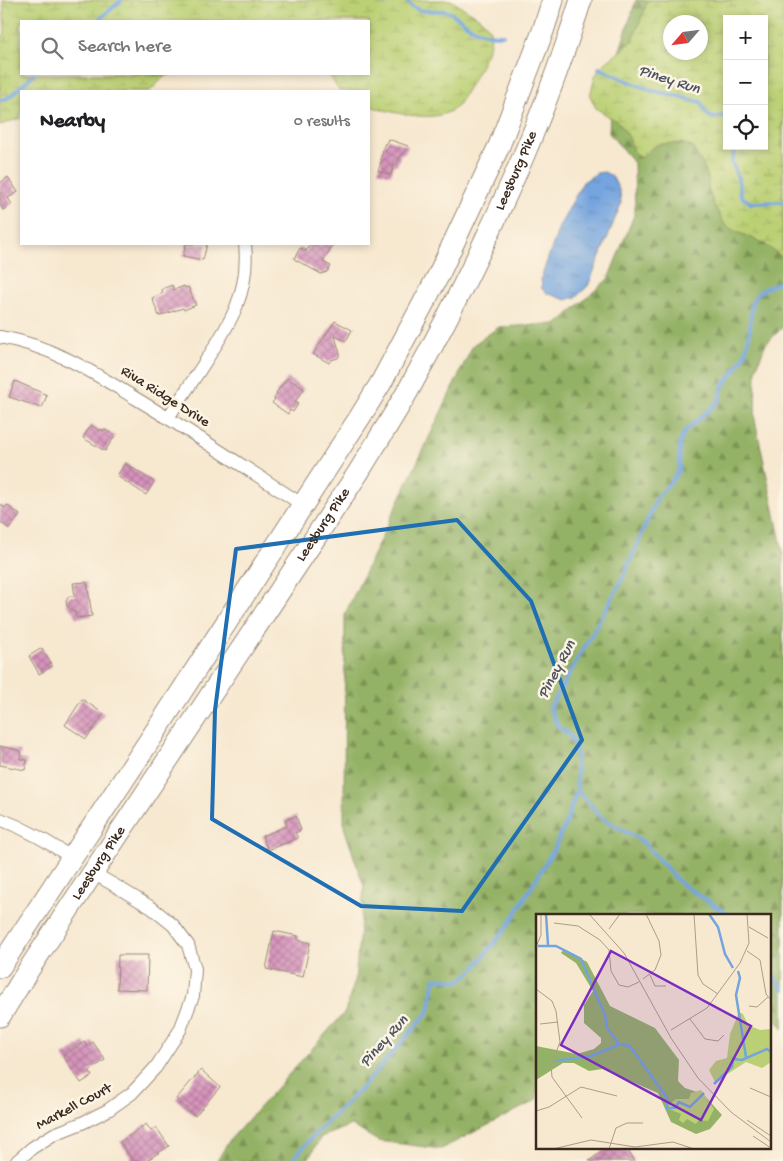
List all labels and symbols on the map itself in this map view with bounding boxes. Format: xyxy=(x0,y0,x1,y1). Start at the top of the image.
north arrow xyxy=(663,15,708,60)
water label: Piney Run xyxy=(636,62,702,100)
street label: Leesburg Pike xyxy=(491,128,542,214)
street label: Riva Ridge Drive xyxy=(117,362,213,432)
street label: Leesburg Pike xyxy=(293,484,355,565)
water label: Piney Run xyxy=(535,637,581,702)
street label: Leesburg Pike xyxy=(68,823,130,904)
inset map xyxy=(536,914,770,1148)
water label: Piney Run xyxy=(357,1012,414,1072)
street label: Markell Court xyxy=(33,1079,117,1134)

